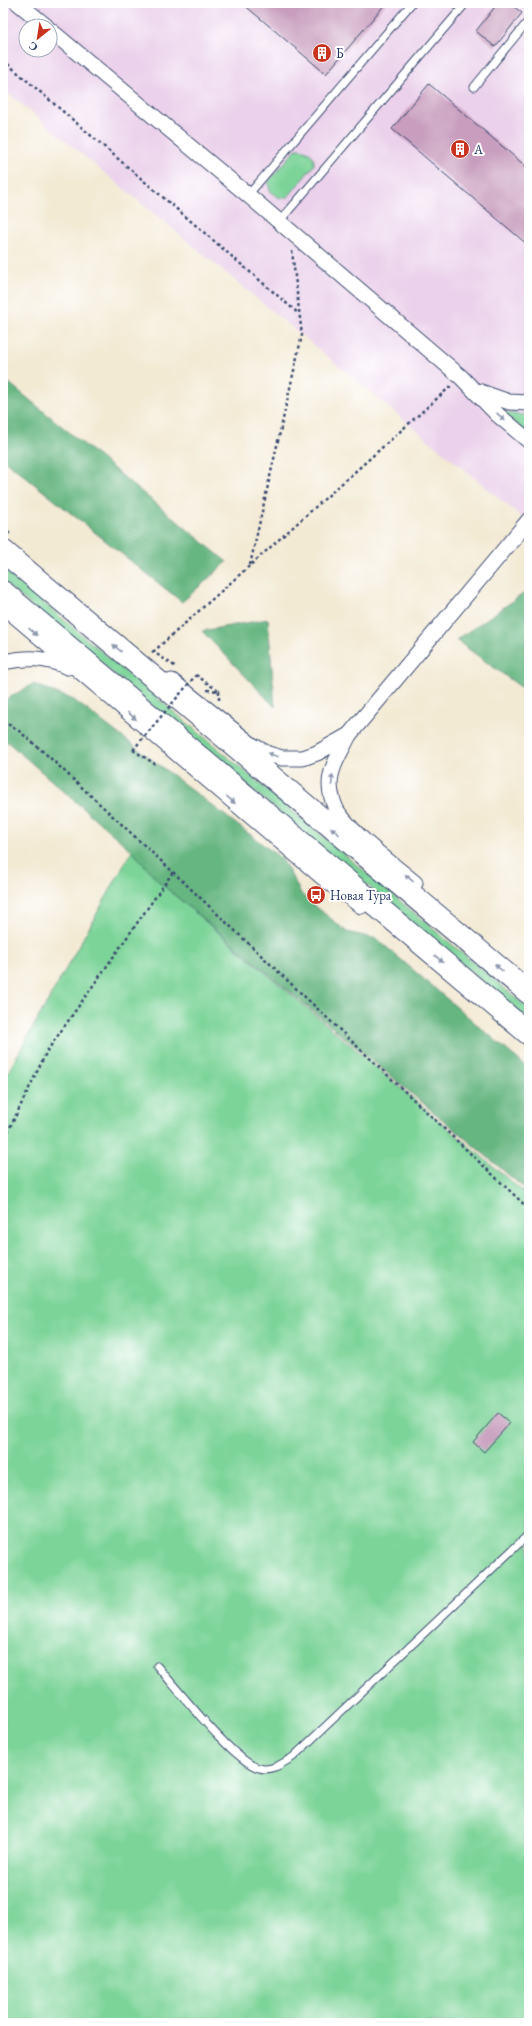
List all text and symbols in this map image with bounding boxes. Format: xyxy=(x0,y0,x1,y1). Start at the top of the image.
north arrow xyxy=(18,18,58,58)
text: С xyxy=(26,39,40,55)
building icon: Б xyxy=(311,42,333,64)
place label: Б xyxy=(336,45,344,62)
building icon: А xyxy=(449,138,471,160)
place label: А xyxy=(473,141,484,158)
one-way arrow xyxy=(495,412,506,421)
one-way arrow xyxy=(27,627,38,636)
one-way arrow xyxy=(112,644,123,653)
one-way arrow xyxy=(126,711,137,720)
one-way arrow xyxy=(267,752,279,758)
one-way arrow xyxy=(328,774,335,786)
one-way arrow xyxy=(226,795,236,804)
one-way arrow xyxy=(329,827,340,836)
one-way arrow xyxy=(404,873,414,882)
bus stop icon: Новая Тура xyxy=(305,884,327,906)
place label: Новая Тура xyxy=(330,887,392,904)
one-way arrow xyxy=(434,955,445,964)
one-way arrow xyxy=(494,964,504,973)

